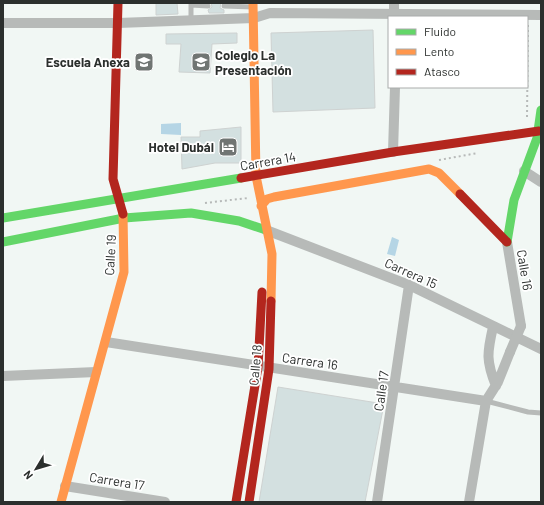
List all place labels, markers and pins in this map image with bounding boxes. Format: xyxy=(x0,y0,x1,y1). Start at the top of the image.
place label: Colegio La Presentación xyxy=(215,47,292,78)
school or university icon: Escuela Anexa xyxy=(133,51,155,73)
school or university icon: Colegio La Presentación xyxy=(190,51,212,73)
place label: Escuela Anexa xyxy=(46,54,130,70)
hotel icon: Hotel Dubái xyxy=(217,136,239,158)
place label: Hotel Dubái xyxy=(148,139,214,155)

